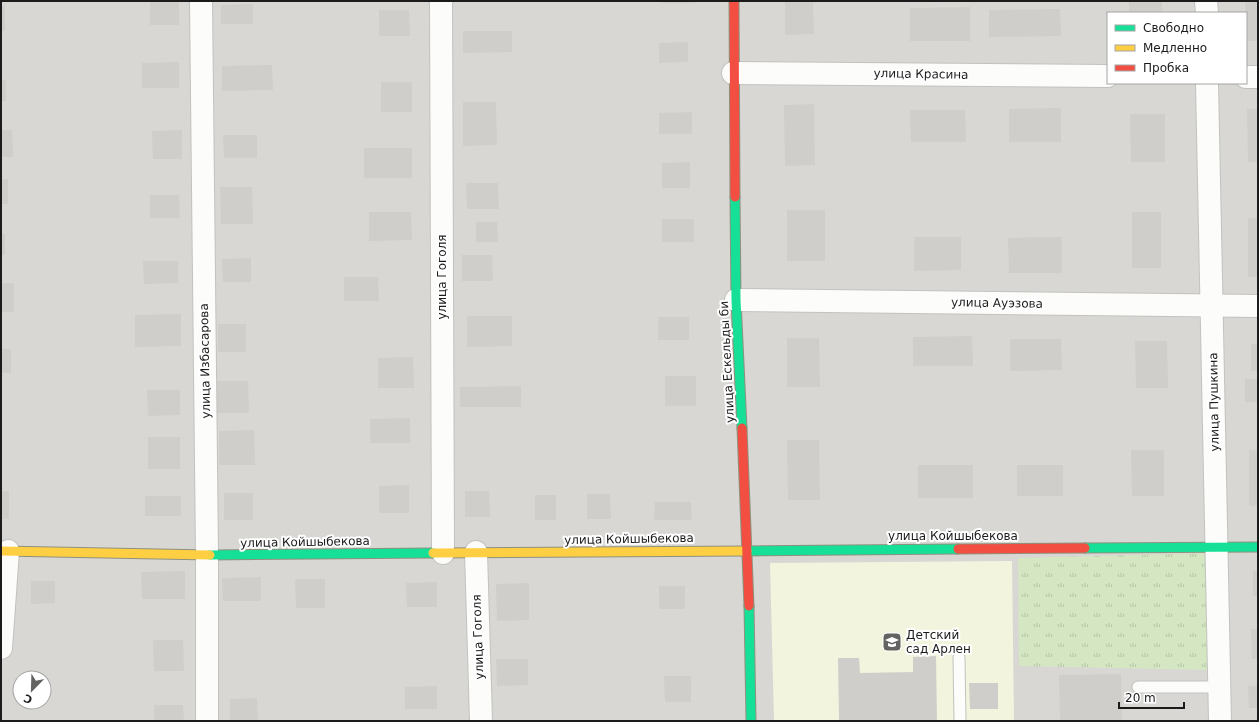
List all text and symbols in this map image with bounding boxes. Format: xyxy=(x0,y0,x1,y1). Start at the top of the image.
legend xyxy=(1107,12,1247,84)
text: Свободно xyxy=(1143,21,1204,35)
text: Медленно xyxy=(1143,41,1207,55)
text: Пробка xyxy=(1143,61,1189,75)
street label: улица Красина xyxy=(873,66,969,82)
street label: улица Гоголя xyxy=(435,234,449,320)
street label: улица Ауэзова xyxy=(951,295,1043,311)
street label: улица Ескельды би xyxy=(717,301,737,423)
street label: улица Избасарова xyxy=(197,303,213,419)
street label: улица Пушкина xyxy=(1206,352,1222,452)
street label: улица Койшыбекова xyxy=(888,529,1018,543)
street label: улица Койшыбекова xyxy=(564,531,694,547)
street label: улица Койшыбекова xyxy=(240,534,370,550)
street label: улица Гоголя xyxy=(470,594,486,680)
place label: Детский сад Арлен xyxy=(906,628,971,656)
school or university icon: Детский сад Арлен xyxy=(881,631,903,653)
north arrow xyxy=(12,670,52,710)
scale bar xyxy=(1119,684,1184,710)
text: С xyxy=(22,691,35,706)
text: 20 m xyxy=(1125,691,1156,705)

